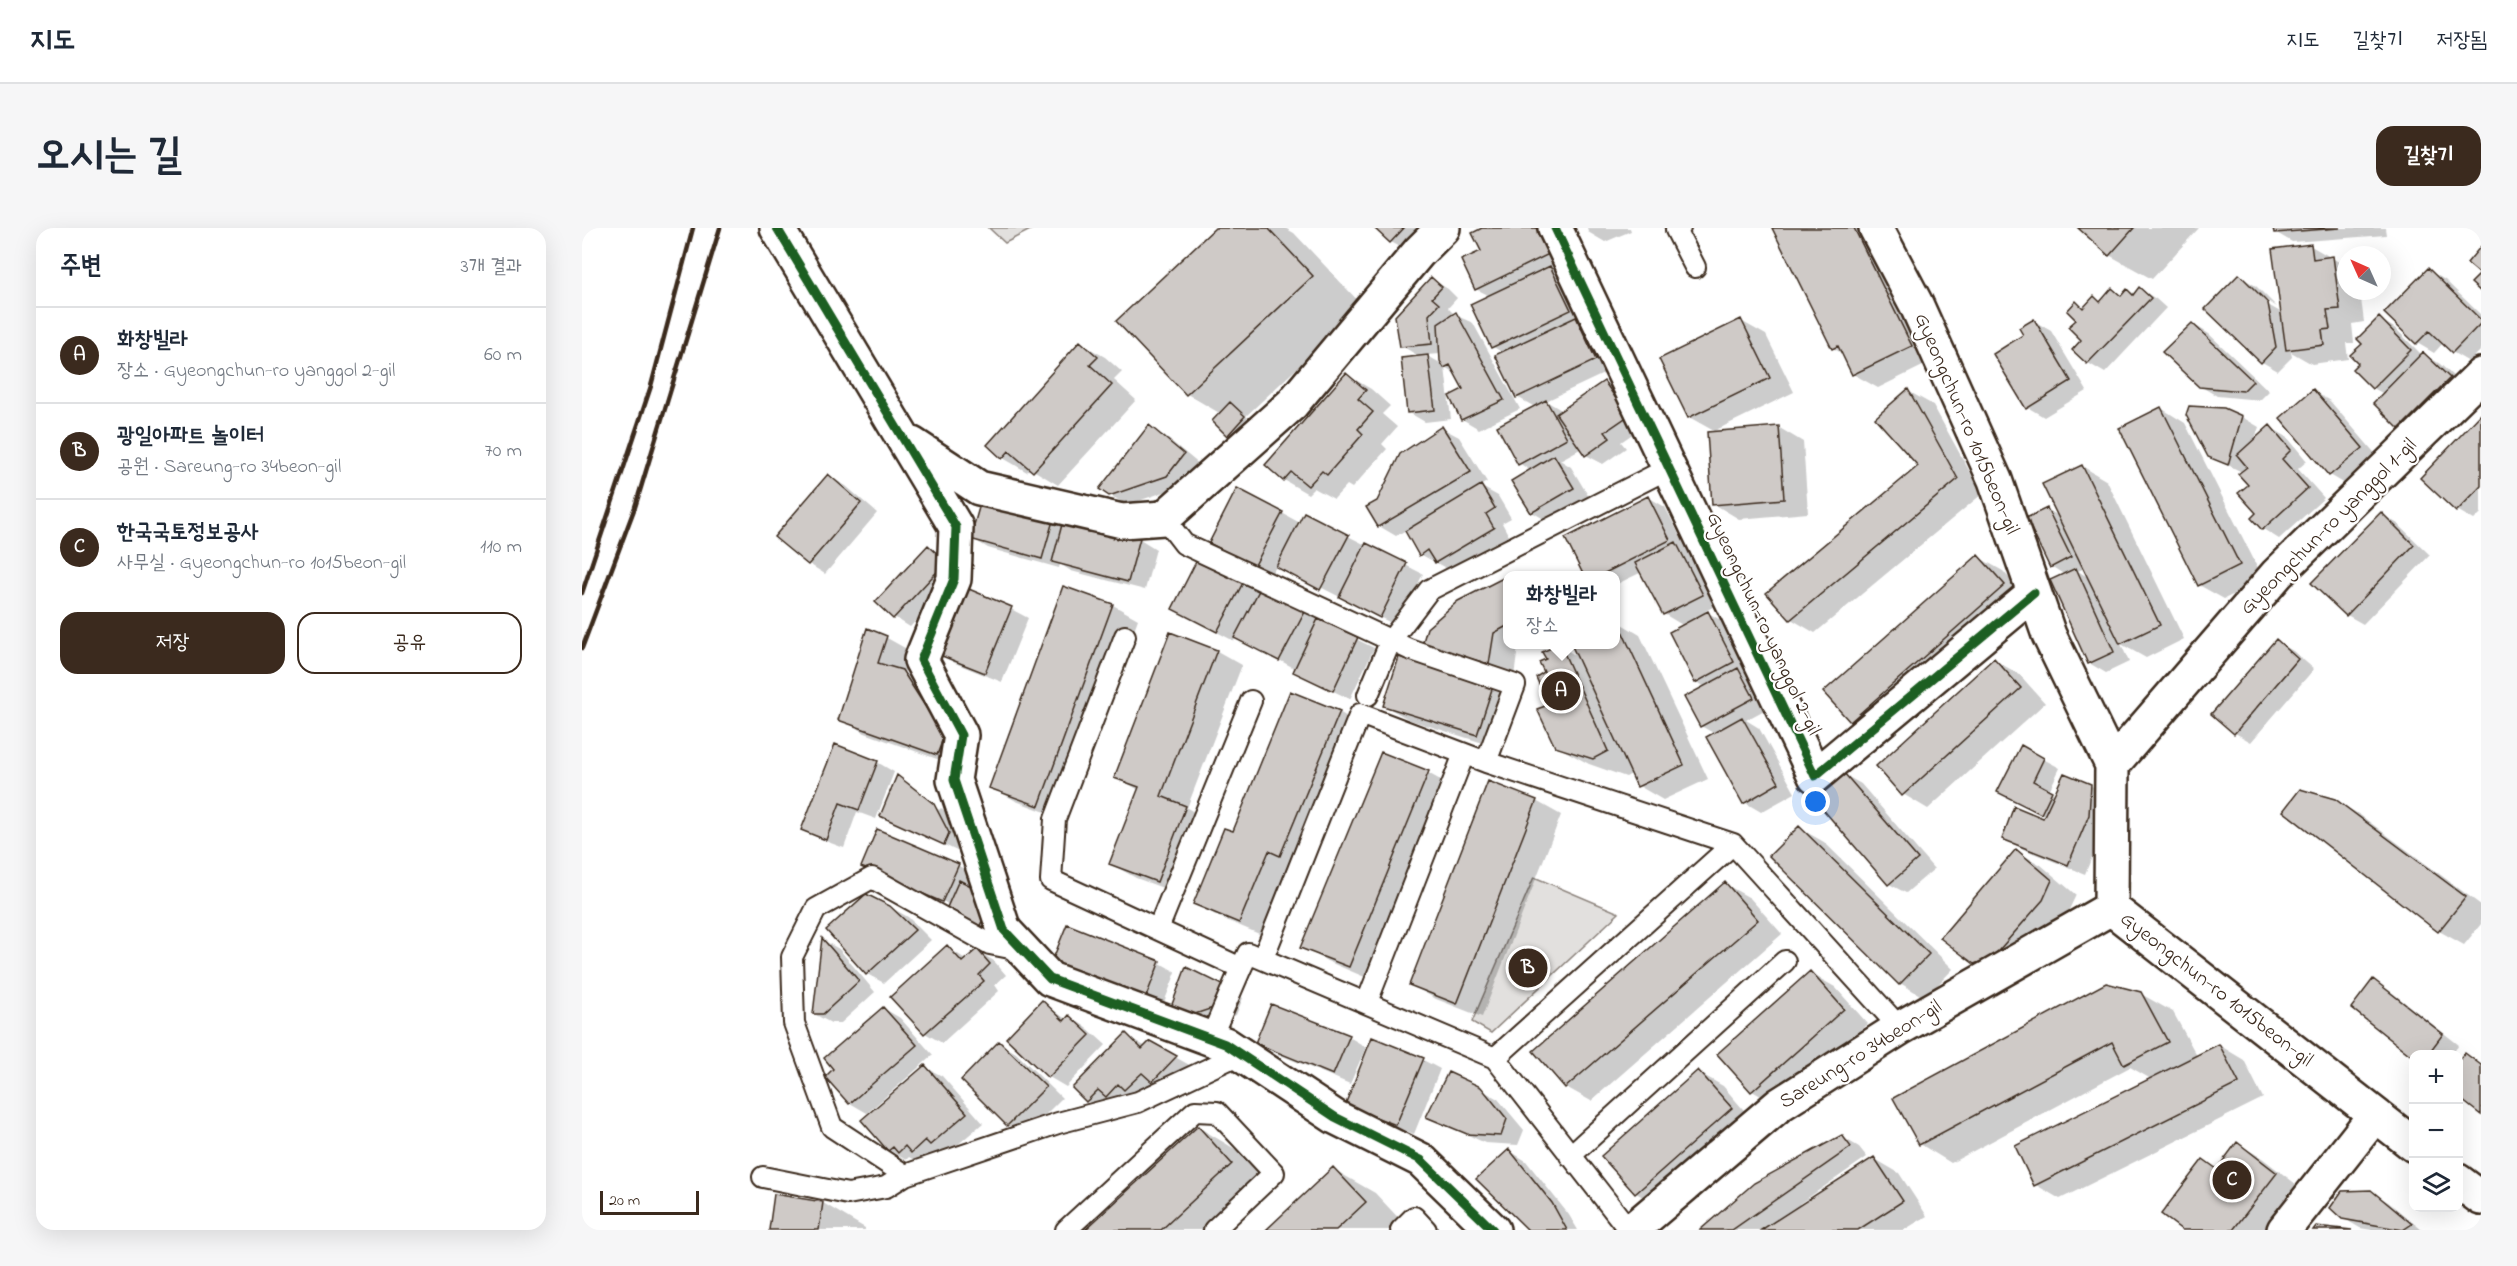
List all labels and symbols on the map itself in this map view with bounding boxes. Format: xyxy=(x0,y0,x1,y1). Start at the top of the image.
north arrow xyxy=(2337,246,2391,300)
street label: Gyeongchun-ro 1015beon-gil xyxy=(1904,309,2026,540)
street label: Gyeongchun-ro yanggol 1-gil xyxy=(2234,432,2426,624)
street label: Gyeongchun-ro yanggol 2-gil xyxy=(1696,507,1828,742)
pin: A xyxy=(1542,668,1580,714)
your location xyxy=(1801,787,1830,816)
street label: Gyeongchun-ro 1015beon-gil xyxy=(2112,905,2319,1077)
pin: B xyxy=(1508,946,1548,990)
street label: Sareung-ro 34beon-gil xyxy=(1774,993,1949,1119)
pin: C xyxy=(2212,1158,2252,1202)
scale bar xyxy=(600,1188,699,1216)

